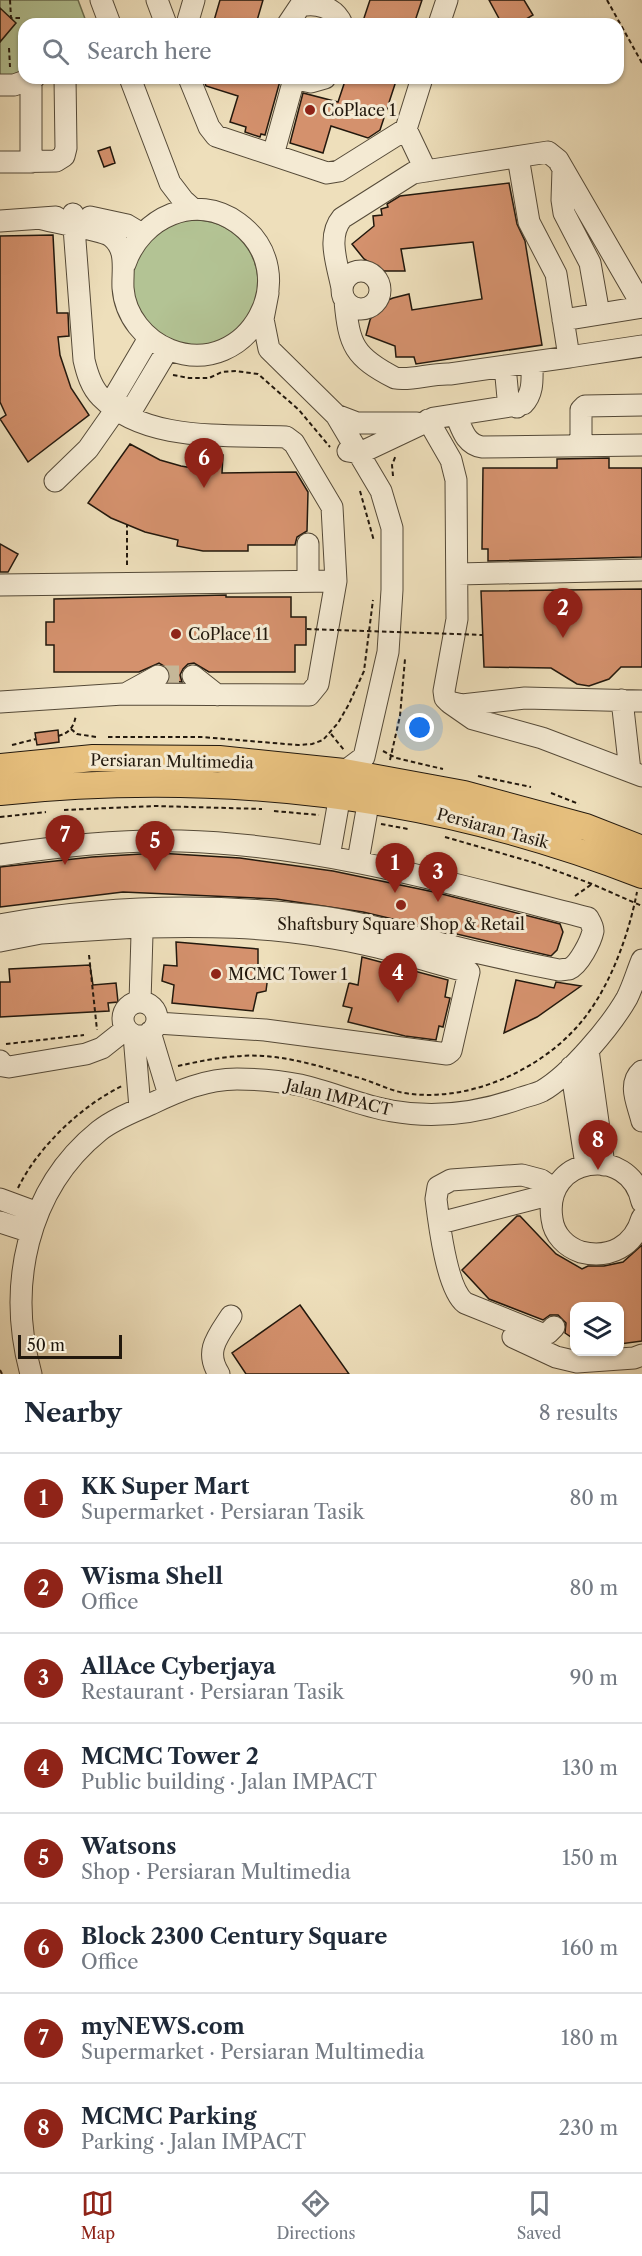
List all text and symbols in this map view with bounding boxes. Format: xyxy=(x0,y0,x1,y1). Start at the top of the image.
search box xyxy=(18,18,624,84)
icon: search xyxy=(39,35,72,68)
text: Search here xyxy=(87,38,212,65)
place label: CoPlace 1 xyxy=(322,100,396,120)
marker: CoPlace 1 xyxy=(303,103,317,117)
pin: 6 xyxy=(184,438,224,488)
pin: 2 xyxy=(544,588,582,638)
place label: CoPlace 11 xyxy=(188,624,269,644)
marker: CoPlace 11 xyxy=(169,627,183,641)
your location xyxy=(405,713,434,742)
street label: Persiaran Multimedia xyxy=(90,750,254,772)
street label: Persiaran Tasik xyxy=(435,803,552,853)
pin: 7 xyxy=(46,816,84,865)
pin: 5 xyxy=(136,822,174,871)
pin: 1 xyxy=(376,844,414,893)
pin: 3 xyxy=(418,852,458,902)
marker: Shaftsbury Square Shop & Retail xyxy=(394,898,408,912)
place label: Shaftsbury Square Shop & Retail xyxy=(277,914,525,934)
pin: 4 xyxy=(378,954,418,1003)
place label: MCMC Tower 1 xyxy=(228,964,348,984)
marker: MCMC Tower 1 xyxy=(209,967,223,981)
street label: Jalan IMPACT xyxy=(281,1073,394,1120)
pin: 8 xyxy=(578,1120,618,1170)
map controls xyxy=(570,1302,624,1356)
button: layers xyxy=(570,1302,624,1356)
scale bar xyxy=(18,1332,122,1360)
text: 50 m xyxy=(27,1335,65,1355)
text: Nearby xyxy=(24,1397,122,1429)
text: 8 results xyxy=(539,1401,618,1425)
text: KK Super Mart xyxy=(81,1473,249,1500)
text: 1 xyxy=(39,1486,48,1510)
text: 80 m xyxy=(570,1486,618,1510)
text: Supermarket · Persiaran Tasik xyxy=(81,1500,364,1524)
text: Wisma Shell xyxy=(81,1563,223,1590)
text: 2 xyxy=(38,1576,49,1600)
text: 80 m xyxy=(570,1576,618,1600)
text: Office xyxy=(81,1590,139,1614)
text: AllAce Cyberjaya xyxy=(81,1653,276,1680)
text: 3 xyxy=(38,1666,49,1690)
text: 90 m xyxy=(570,1666,618,1690)
text: Restaurant · Persiaran Tasik xyxy=(81,1680,344,1704)
text: MCMC Tower 2 xyxy=(81,1743,259,1770)
text: 4 xyxy=(38,1756,49,1780)
text: 130 m xyxy=(562,1756,618,1780)
text: Public building · Jalan IMPACT xyxy=(81,1770,377,1794)
text: Watsons xyxy=(81,1833,176,1860)
text: 5 xyxy=(38,1846,49,1870)
text: 150 m xyxy=(562,1846,618,1870)
text: Shop · Persiaran Multimedia xyxy=(81,1860,351,1884)
text: Block 2300 Century Square xyxy=(81,1923,388,1950)
text: 6 xyxy=(38,1936,49,1960)
text: 160 m xyxy=(561,1936,618,1960)
text: Office xyxy=(81,1950,139,1974)
text: myNEWS.com xyxy=(81,2013,245,2040)
text: 7 xyxy=(38,2026,49,2050)
text: 180 m xyxy=(561,2026,618,2050)
text: Supermarket · Persiaran Multimedia xyxy=(81,2040,425,2064)
text: MCMC Parking xyxy=(81,2103,256,2130)
text: 8 xyxy=(37,2116,50,2140)
text: 230 m xyxy=(559,2116,618,2140)
text: Parking · Jalan IMPACT xyxy=(81,2130,306,2154)
tab: Map xyxy=(81,2187,115,2243)
tab: Directions xyxy=(276,2187,355,2243)
tab: Saved xyxy=(517,2187,561,2243)

